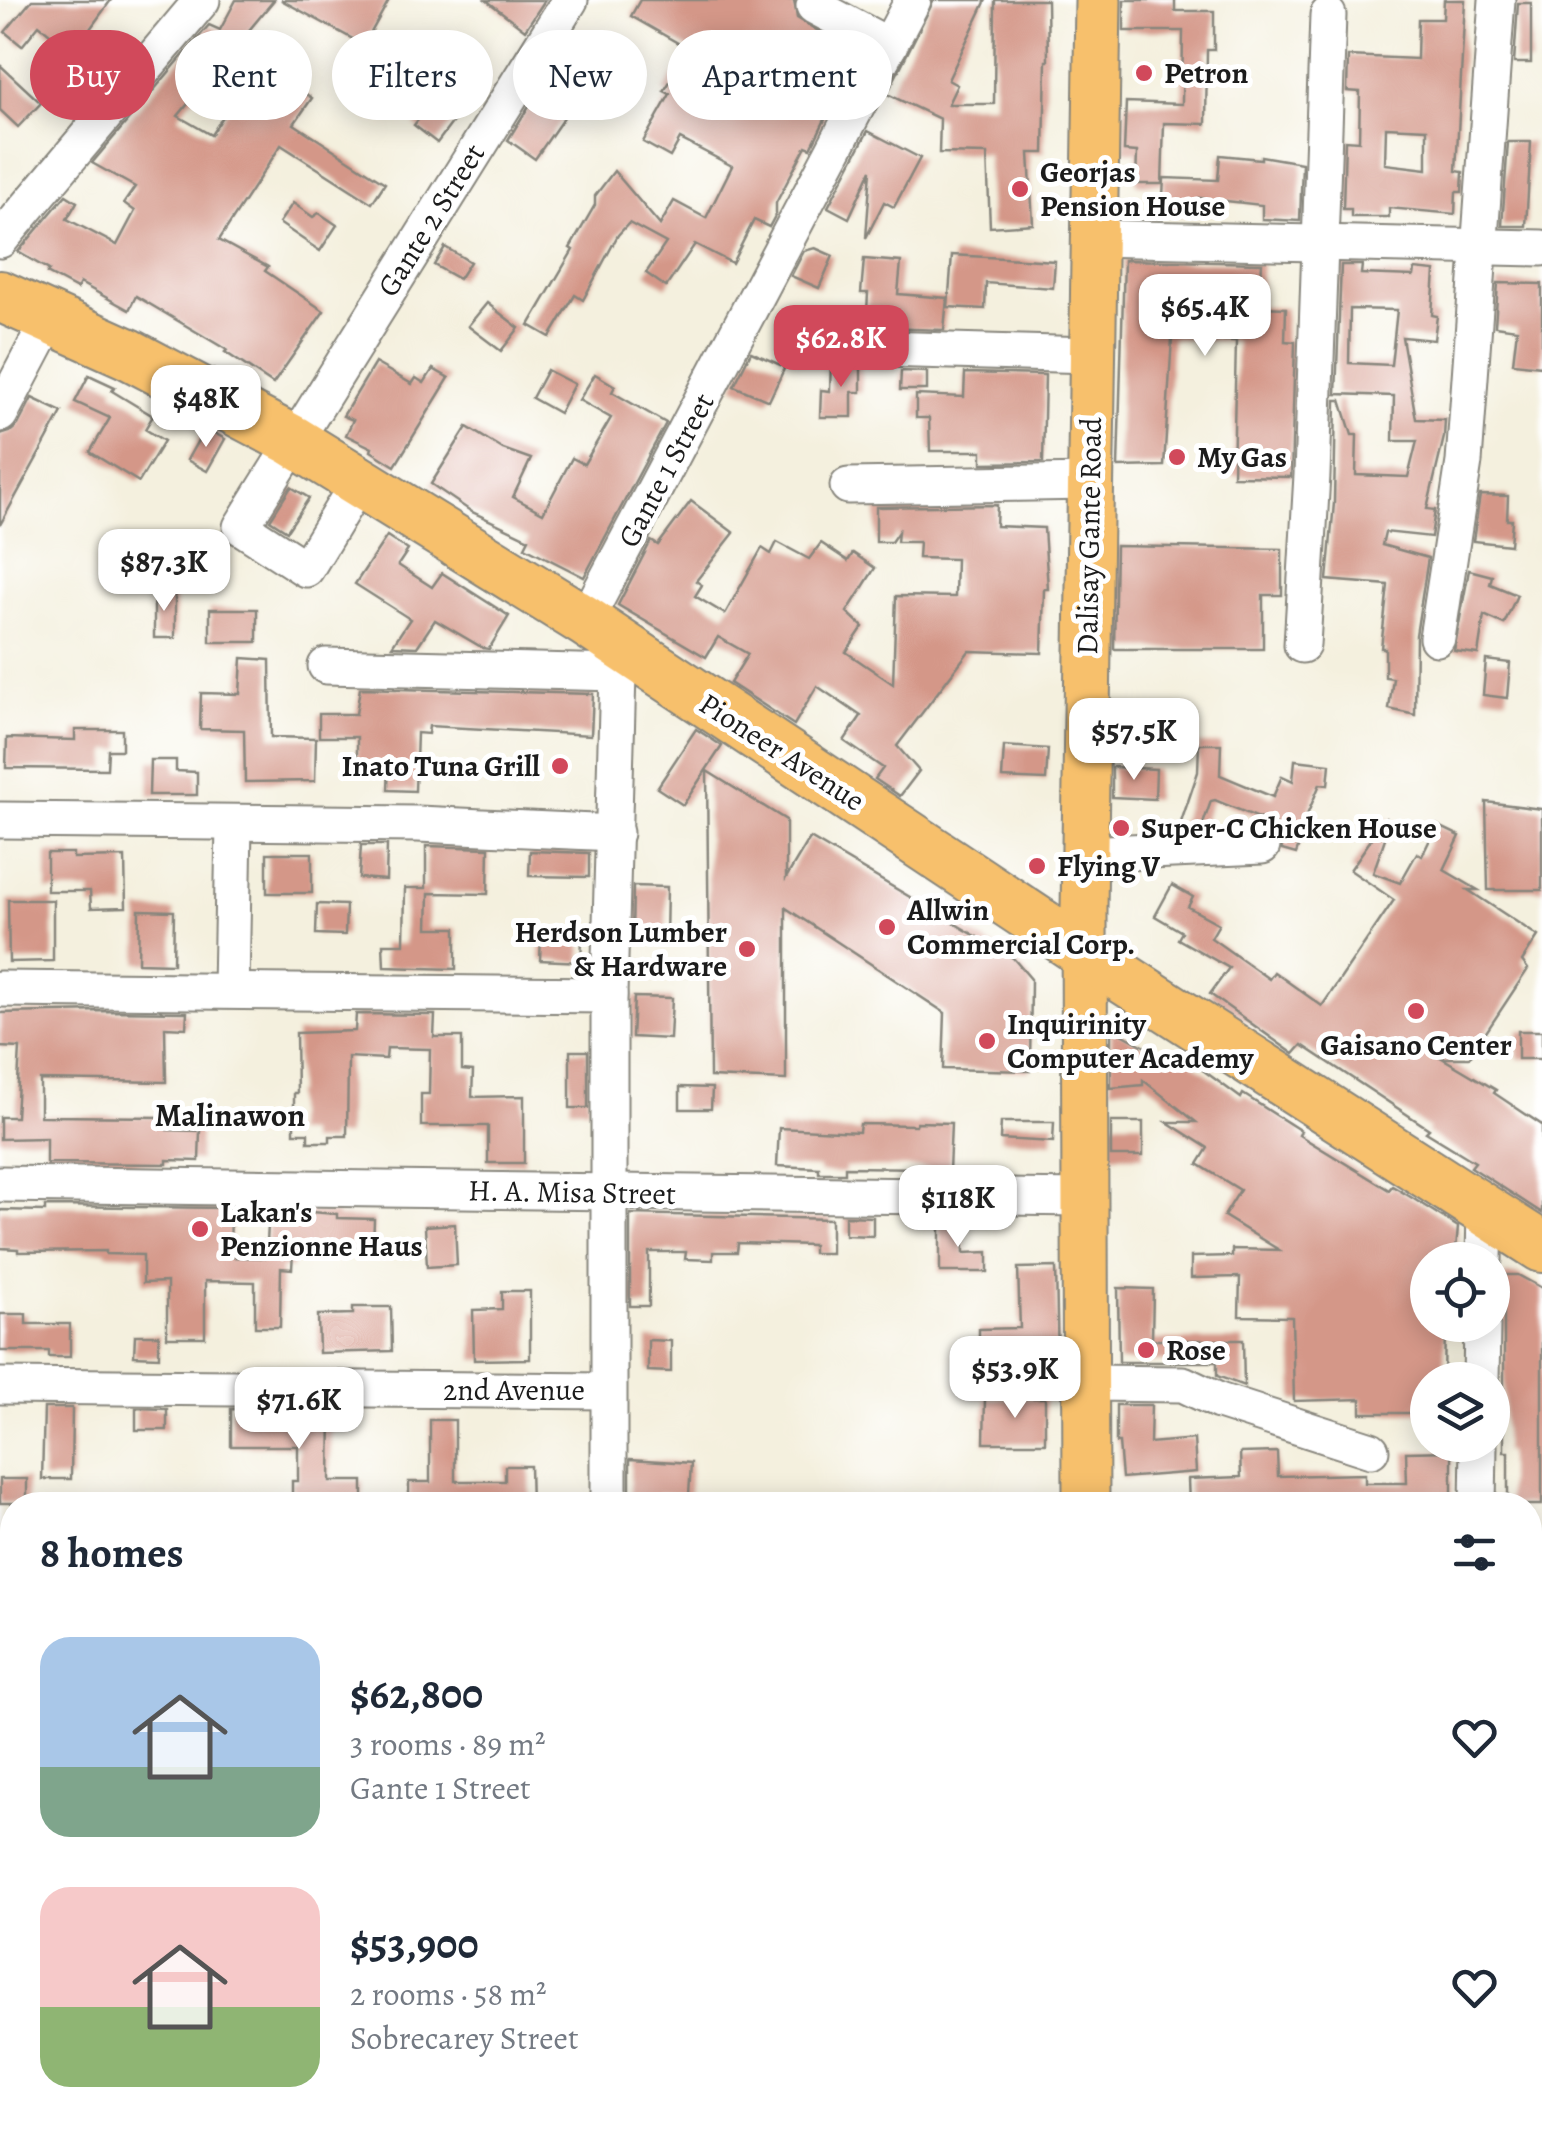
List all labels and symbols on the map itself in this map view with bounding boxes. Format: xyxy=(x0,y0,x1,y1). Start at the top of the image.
place label: Petron xyxy=(1164,53,1249,93)
marker: Petron xyxy=(1133,62,1155,84)
street label: Gante 2 Street xyxy=(368,136,494,304)
place label: Georjas Pension House xyxy=(1040,152,1225,226)
marker: Georjas Pension House xyxy=(1009,178,1031,200)
pin: $65.4K xyxy=(1124,274,1286,359)
pin: $62.8K xyxy=(760,305,922,390)
pin: $48K xyxy=(147,365,265,450)
street label: Gante 1 Street xyxy=(609,386,723,554)
street label: Dalisay Gante Road xyxy=(1067,416,1111,655)
place label: My Gas xyxy=(1197,437,1287,477)
marker: My Gas xyxy=(1166,446,1188,468)
pin: $87.3K xyxy=(83,529,245,614)
street label: Pioneer Avenue xyxy=(692,684,872,820)
pin: $57.5K xyxy=(1053,698,1215,783)
place label: Inato Tuna Grill xyxy=(342,746,540,786)
marker: Inato Tuna Grill xyxy=(549,755,571,777)
place label: Super-C Chicken House xyxy=(1141,808,1437,848)
marker: Super-C Chicken House xyxy=(1110,817,1132,839)
place label: Flying V xyxy=(1057,846,1160,886)
marker: Flying V xyxy=(1026,855,1048,877)
place label: Allwin Commercial Corp. xyxy=(906,890,1135,964)
place label: Herdson Lumber & Hardware xyxy=(514,912,727,986)
marker: Allwin Commercial Corp. xyxy=(876,916,898,938)
marker: Herdson Lumber & Hardware xyxy=(736,938,758,960)
marker: Gaisano Center xyxy=(1405,1000,1427,1022)
place label: Inquirinity Computer Academy xyxy=(1007,1004,1254,1078)
place label: Gaisano Center xyxy=(1320,1025,1512,1065)
marker: Inquirinity Computer Academy xyxy=(976,1030,998,1052)
district label: Malinawon xyxy=(155,1093,305,1137)
pin: $118K xyxy=(888,1165,1028,1250)
street label: H. A. Misa Street xyxy=(468,1170,676,1214)
place label: Lakan's Penzionne Haus xyxy=(220,1192,423,1266)
marker: Lakan's Penzionne Haus xyxy=(189,1218,211,1240)
place label: Rose xyxy=(1166,1330,1226,1370)
pin: $53.9K xyxy=(934,1336,1096,1421)
marker: Rose xyxy=(1135,1339,1157,1361)
pin: $71.6K xyxy=(218,1367,380,1452)
street label: 2nd Avenue xyxy=(443,1370,585,1410)

